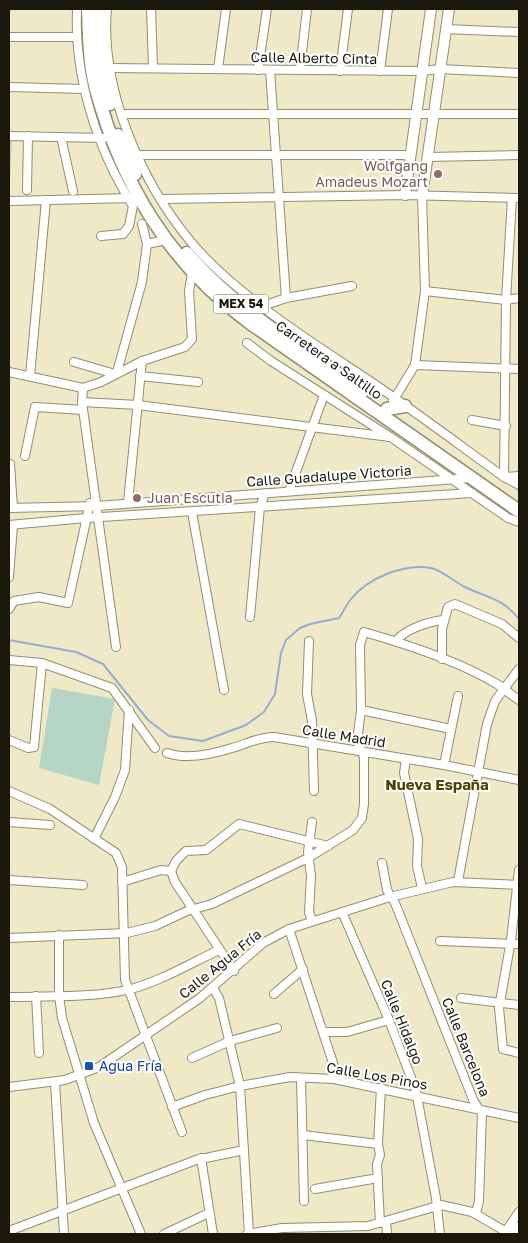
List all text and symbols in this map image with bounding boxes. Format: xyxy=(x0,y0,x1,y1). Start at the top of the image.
street label: Calle Alberto Cinta xyxy=(251,48,377,67)
place label: Wolfgang Amadeus Mozart xyxy=(315,157,428,190)
marker: Wolfgang Amadeus Mozart xyxy=(432,168,444,180)
road number: MEX 54 xyxy=(214,294,268,314)
street label: Carretera a Saltillo xyxy=(273,317,386,403)
street label: Calle Guadalupe Victoria xyxy=(246,461,412,490)
place label: Juan Escutia xyxy=(147,489,233,506)
marker: Juan Escutia xyxy=(131,492,143,504)
street label: Calle Madrid xyxy=(301,721,387,750)
district label: Nueva España xyxy=(385,775,489,793)
street label: Calle Agua Fría xyxy=(175,925,264,1002)
street label: Calle Hidalgo xyxy=(378,977,427,1067)
street label: Calle Barcelona xyxy=(439,995,494,1099)
place label: Agua Fría xyxy=(99,1057,162,1074)
street label: Calle Los Pinos xyxy=(325,1058,429,1093)
marker: Agua Fría xyxy=(83,1060,95,1072)

